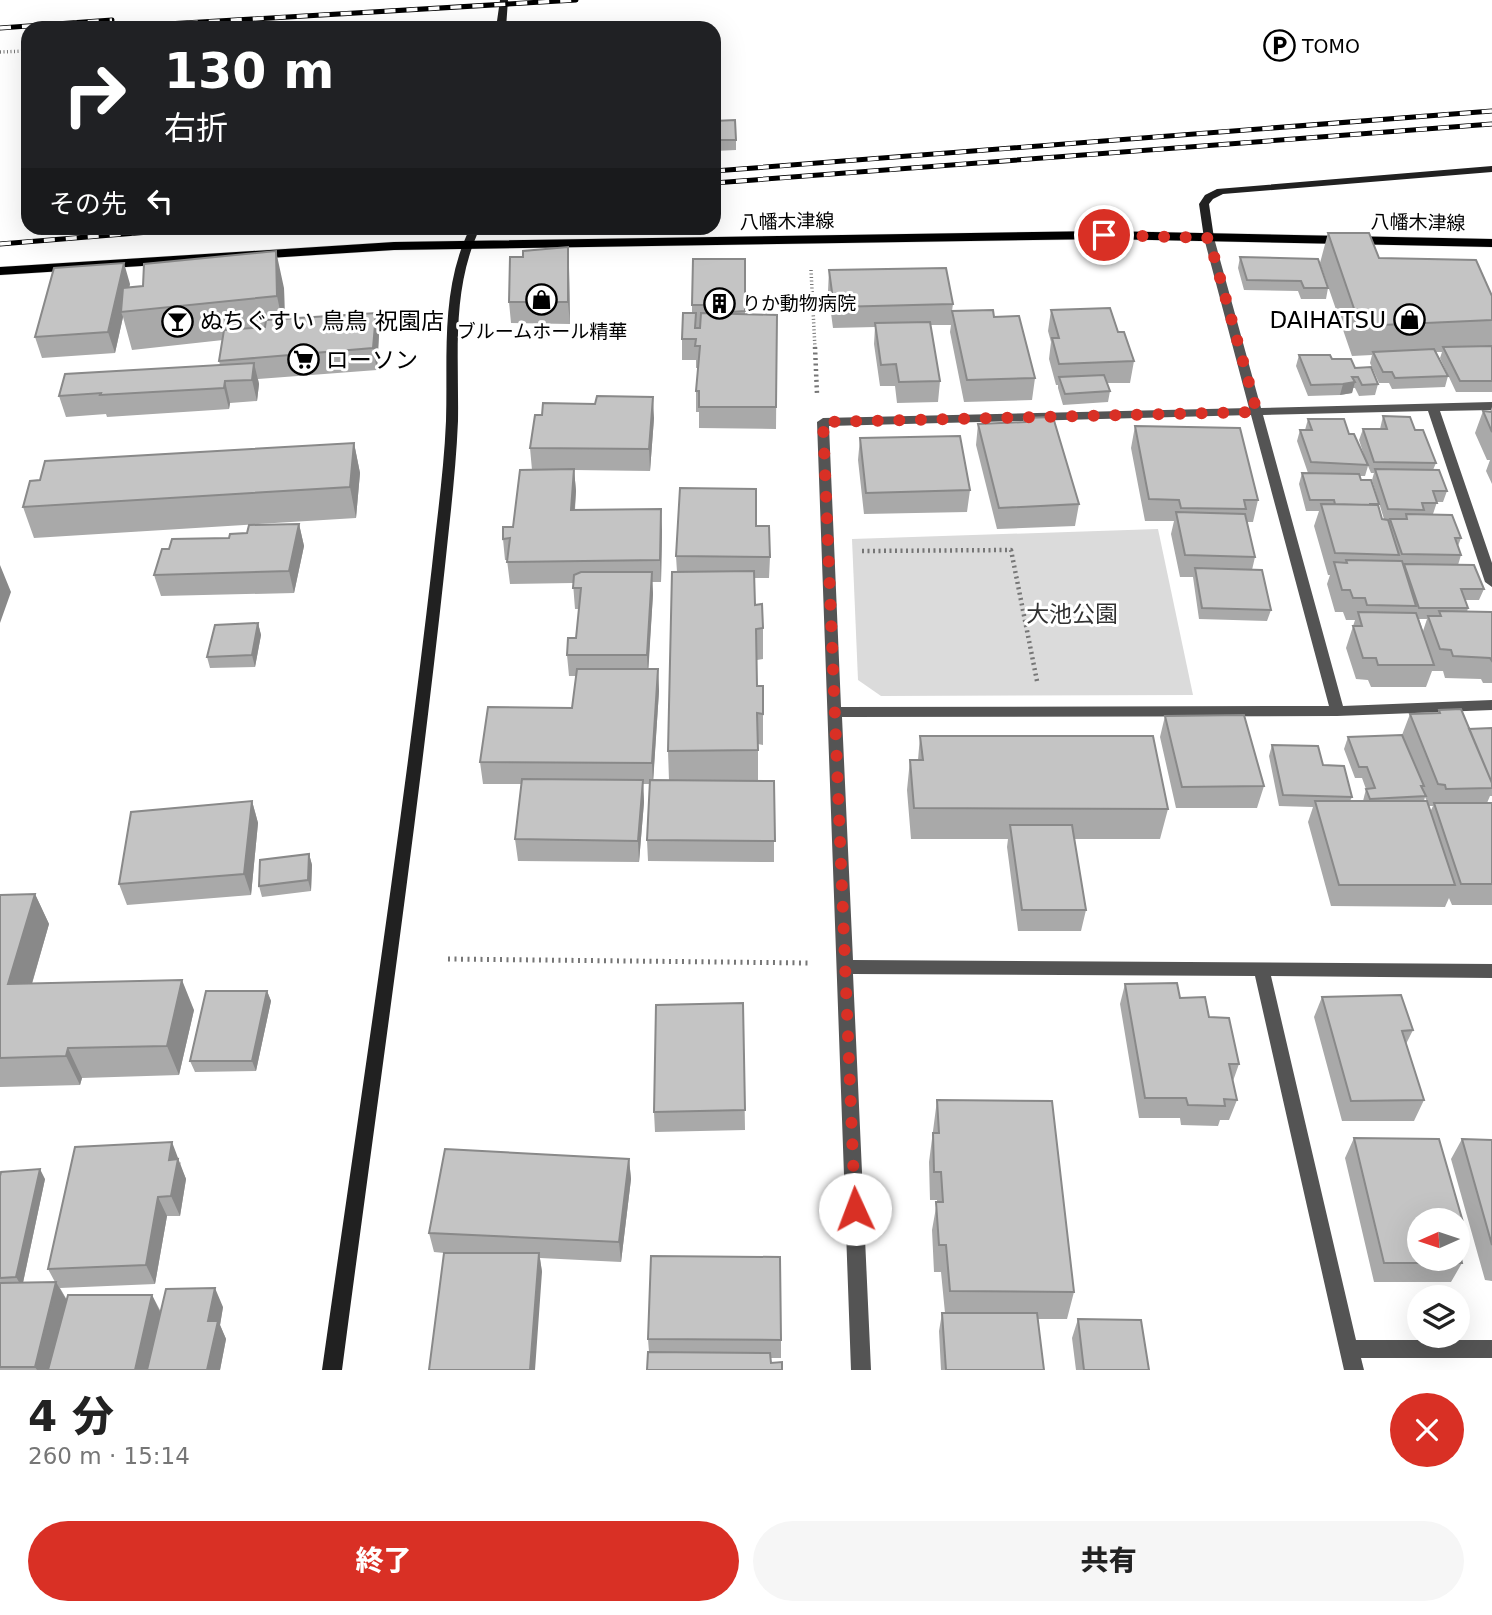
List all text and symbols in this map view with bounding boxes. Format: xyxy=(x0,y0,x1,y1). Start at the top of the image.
parking icon: TOMO xyxy=(1262,29,1296,63)
place label: TOMO xyxy=(1301,35,1360,57)
text: 130 m xyxy=(164,43,334,100)
icon: right xyxy=(49,49,140,140)
text: 右折 xyxy=(164,109,228,147)
icon: left xyxy=(141,182,179,220)
text: その先 xyxy=(49,189,127,219)
pin xyxy=(1074,205,1134,265)
street label: 八幡木津線 xyxy=(739,209,835,233)
street label: 八幡木津線 xyxy=(1370,210,1466,234)
icon: arrive xyxy=(1085,216,1123,254)
shop icon: ブルームホール精華 xyxy=(525,283,559,317)
building icon: りか動物病院 xyxy=(702,286,736,320)
place label: りか動物病院 xyxy=(742,292,856,314)
shop icon: DAIHATSU xyxy=(1392,303,1426,337)
bar icon: ぬちぐすい 鳥鳥 祝園店 xyxy=(160,304,194,338)
place label: DAIHATSU xyxy=(1269,307,1386,333)
place label: ぬちぐすい 鳥鳥 祝園店 xyxy=(200,308,444,334)
place label: ブルームホール精華 xyxy=(457,320,627,342)
supermarket icon: ローソン xyxy=(286,343,320,377)
place label: ローソン xyxy=(326,347,418,373)
park label: 大池公園 xyxy=(1026,601,1118,627)
position arrow xyxy=(818,1172,892,1246)
north arrow xyxy=(1407,1208,1470,1270)
map controls xyxy=(1407,1208,1470,1348)
button: layers xyxy=(1407,1285,1470,1348)
text: 4 分 xyxy=(28,1392,114,1441)
button: close xyxy=(1390,1393,1464,1467)
text: 260 m · 15:14 xyxy=(28,1443,190,1469)
button: 終了 xyxy=(28,1521,739,1601)
button: 共有 xyxy=(753,1521,1464,1601)

